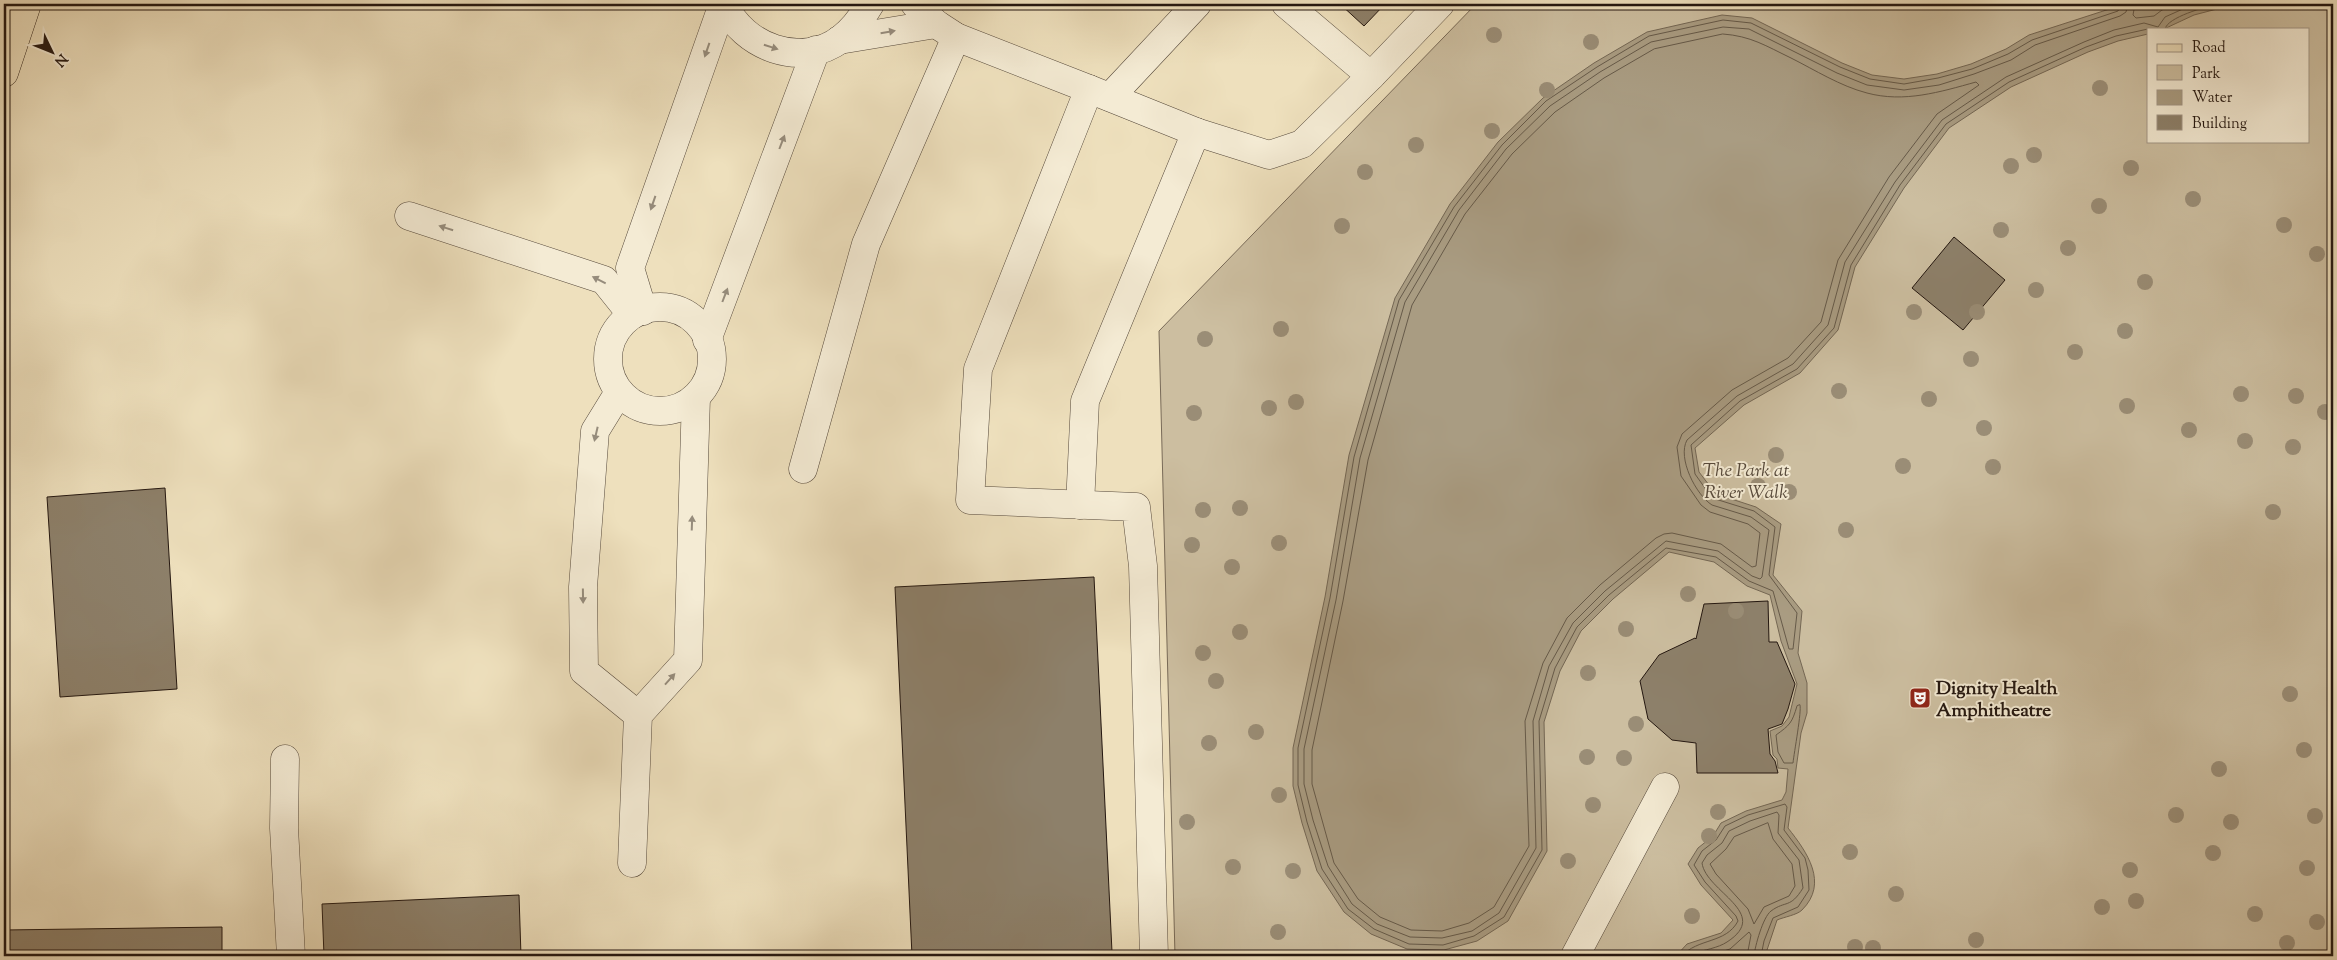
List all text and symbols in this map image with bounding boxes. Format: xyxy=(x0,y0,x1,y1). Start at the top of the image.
north arrow xyxy=(28,28,78,78)
one-way arrow xyxy=(880,28,896,36)
legend xyxy=(2147,28,2310,142)
text: Road xyxy=(2192,38,2226,59)
one-way arrow xyxy=(703,42,710,57)
one-way arrow xyxy=(763,44,778,51)
text: N xyxy=(49,49,71,70)
text: Park xyxy=(2192,64,2221,85)
text: Water xyxy=(2192,88,2233,109)
text: Building xyxy=(2192,114,2247,135)
one-way arrow xyxy=(779,135,786,150)
one-way arrow xyxy=(649,196,657,211)
one-way arrow xyxy=(438,224,453,231)
one-way arrow xyxy=(592,276,607,284)
one-way arrow xyxy=(721,287,729,302)
one-way arrow xyxy=(592,427,600,443)
park label: The Park at River Walk xyxy=(1703,458,1790,507)
one-way arrow xyxy=(688,515,696,531)
one-way arrow xyxy=(579,588,587,604)
one-way arrow xyxy=(664,673,676,685)
place label: Dignity Health Amphitheatre xyxy=(1936,676,2058,725)
theatre icon: Dignity Health Amphitheatre xyxy=(1908,686,1932,710)

